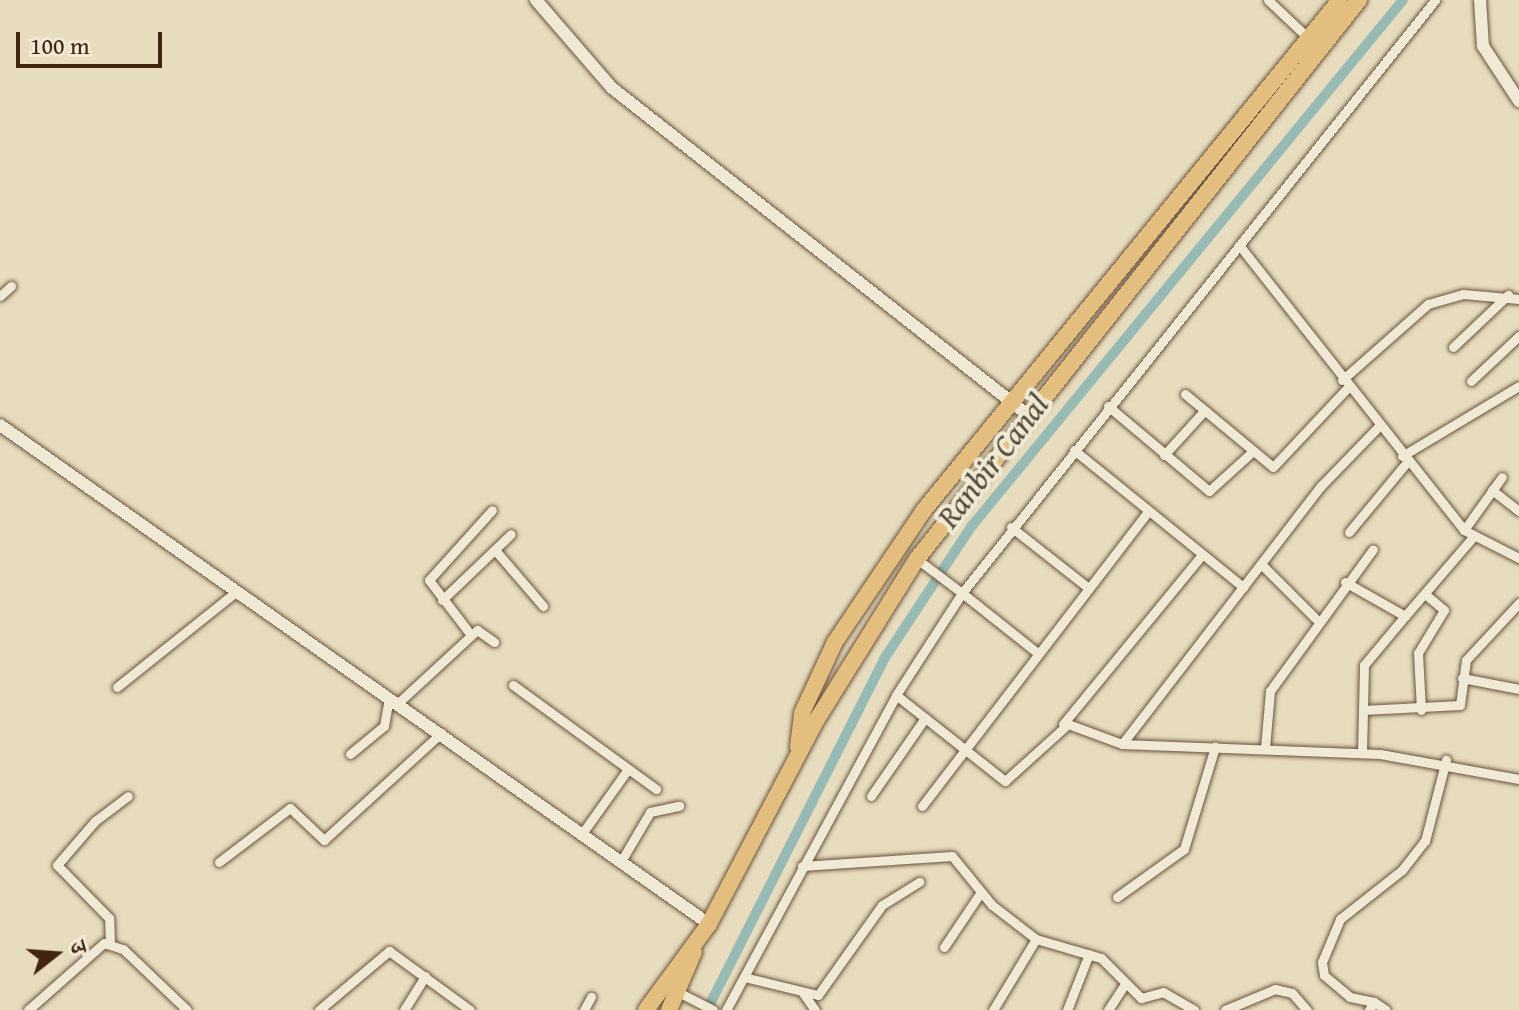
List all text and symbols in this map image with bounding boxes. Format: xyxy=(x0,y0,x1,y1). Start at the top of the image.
scale bar xyxy=(20,16,166,66)
text: 100 m xyxy=(30,28,90,63)
water label: Ranbir Canal xyxy=(929,386,1057,536)
north arrow xyxy=(16,914,96,994)
text: उ xyxy=(62,937,96,957)

